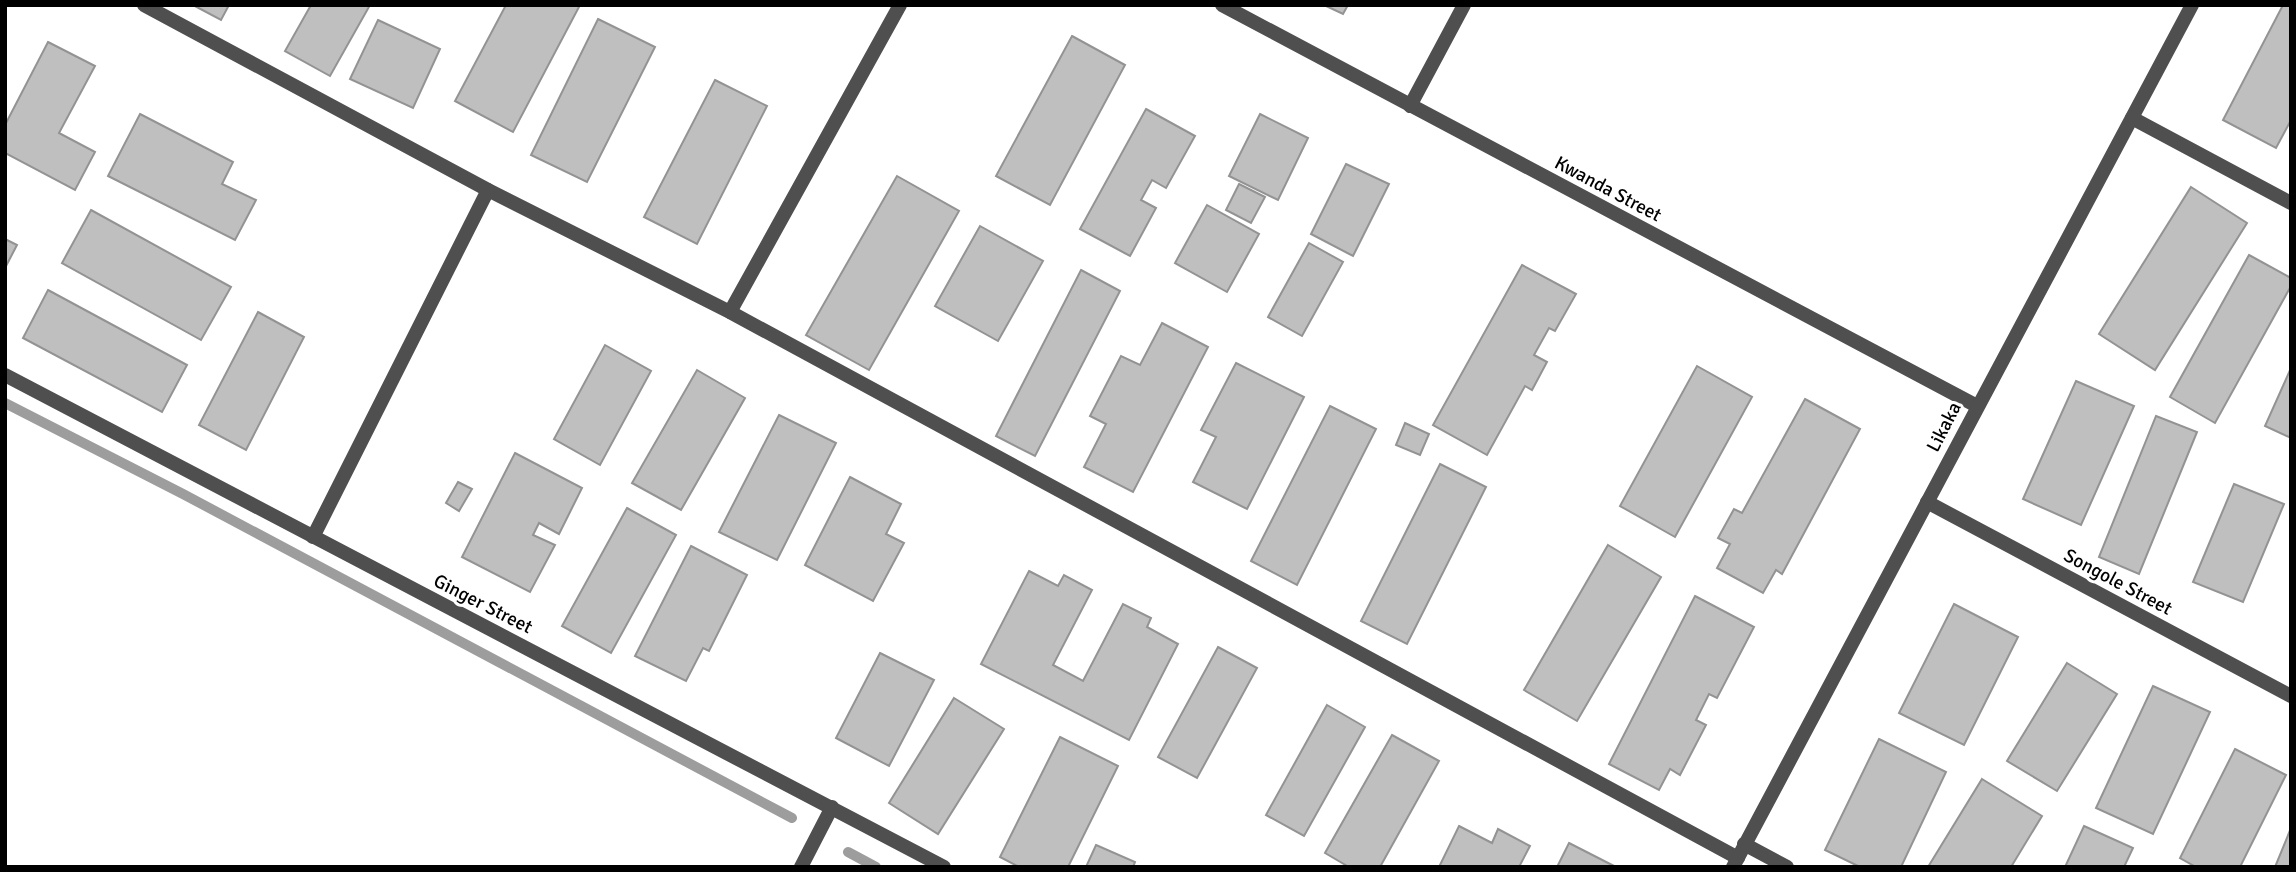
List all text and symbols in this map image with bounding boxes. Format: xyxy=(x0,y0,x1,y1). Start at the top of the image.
street label: Kwanda Street xyxy=(1550,151,1666,227)
street label: Likaka xyxy=(1921,398,1967,456)
street label: Songole Street xyxy=(2060,543,2177,621)
street label: Ginger Street xyxy=(429,569,537,639)

